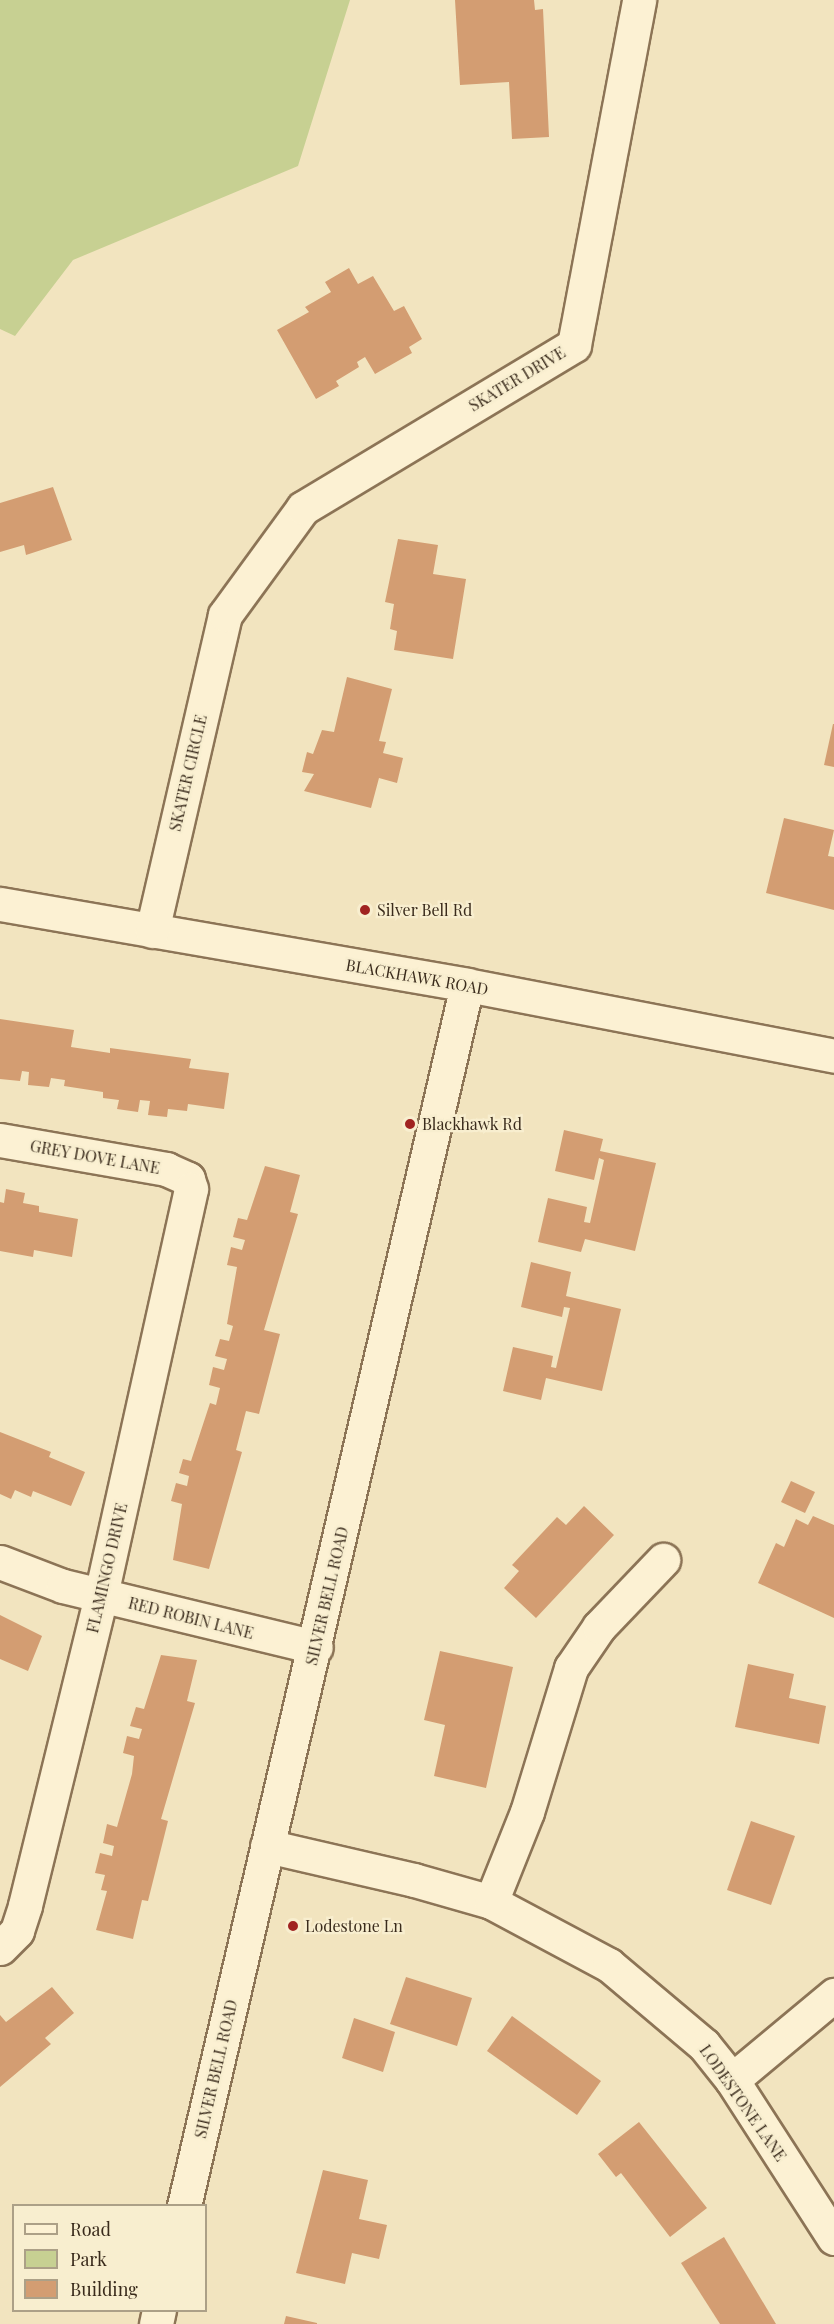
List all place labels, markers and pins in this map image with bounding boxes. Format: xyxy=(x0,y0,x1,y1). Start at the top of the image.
place label: Silver Bell Rd xyxy=(377,900,473,920)
marker: Silver Bell Rd xyxy=(358,903,372,917)
place label: Blackhawk Rd xyxy=(422,1114,522,1134)
marker: Blackhawk Rd xyxy=(403,1117,417,1131)
place label: Lodestone Ln xyxy=(305,1916,403,1936)
marker: Lodestone Ln xyxy=(286,1919,300,1933)

